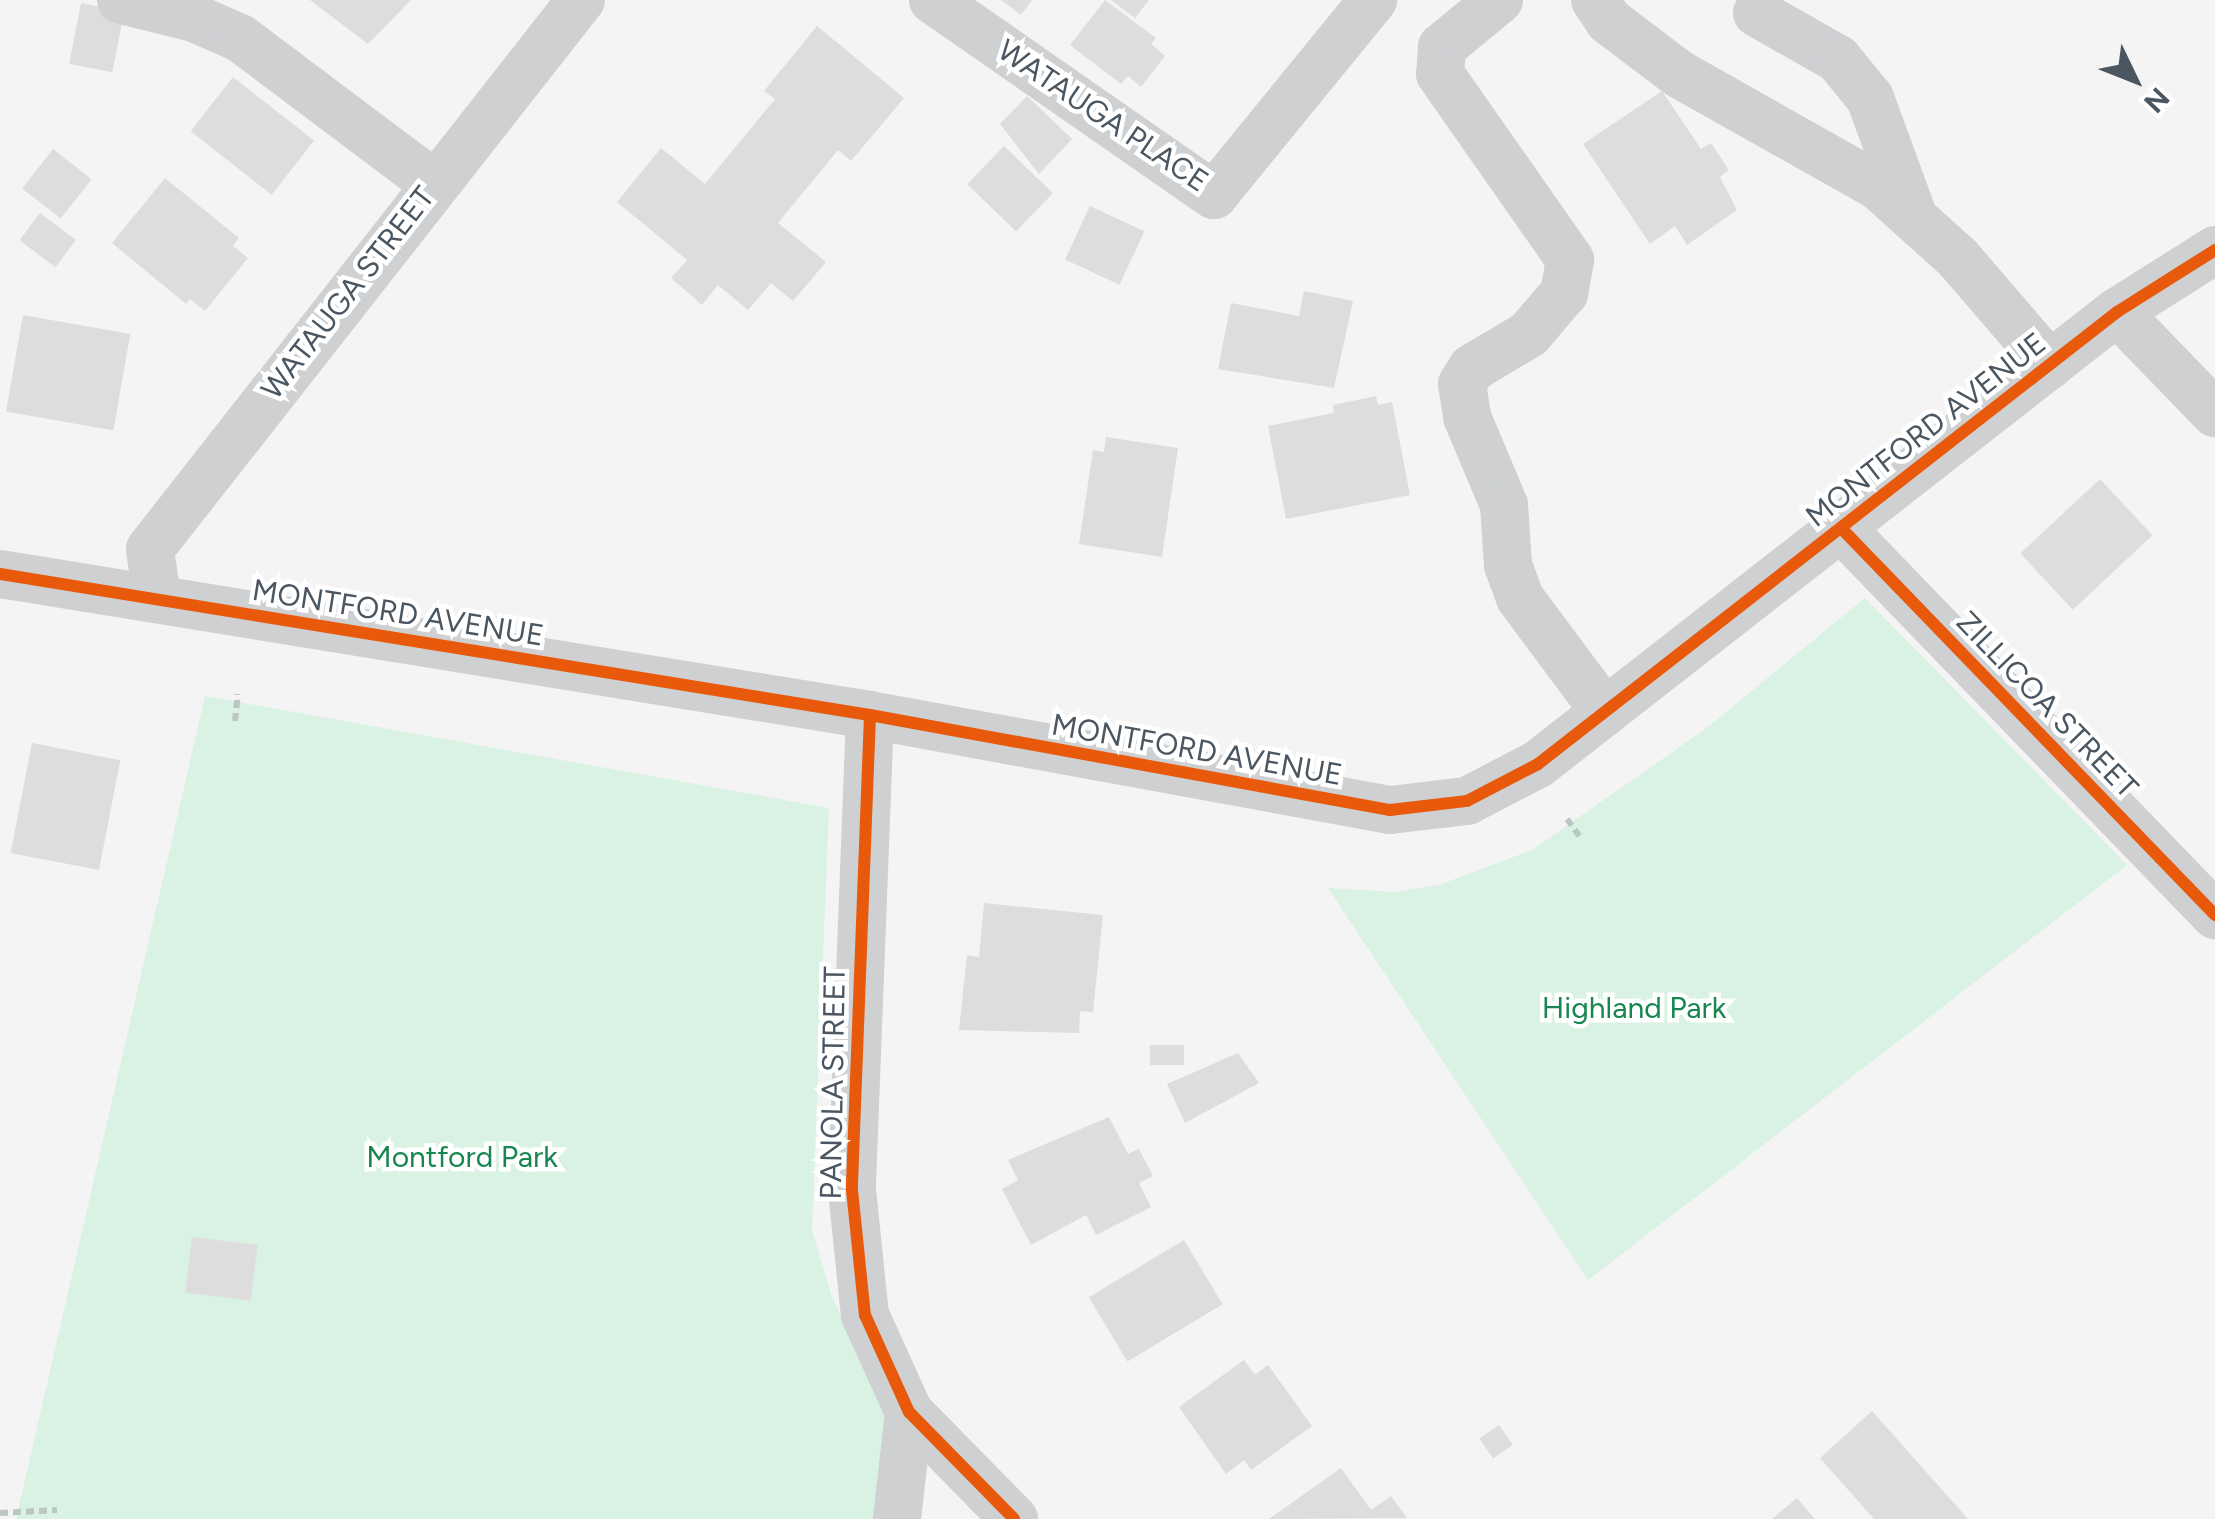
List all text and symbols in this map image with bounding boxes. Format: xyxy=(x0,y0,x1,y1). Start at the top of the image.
north arrow xyxy=(2085,30,2185,130)
street label: WATAUGA PLACE xyxy=(991,32,1215,200)
text: N xyxy=(2137,81,2177,120)
street label: WATAUGA STREET xyxy=(254,180,442,406)
street label: MONTFORD AVENUE xyxy=(1799,325,2053,535)
street label: MONTFORD AVENUE xyxy=(250,572,546,654)
street label: ZILLICOA STREET xyxy=(1949,604,2145,806)
street label: MONTFORD AVENUE xyxy=(1049,707,1345,793)
street label: PANOLA STREET xyxy=(813,966,853,1200)
park label: Highland Park xyxy=(1542,990,1726,1026)
park label: Montford Park xyxy=(366,1139,558,1175)

